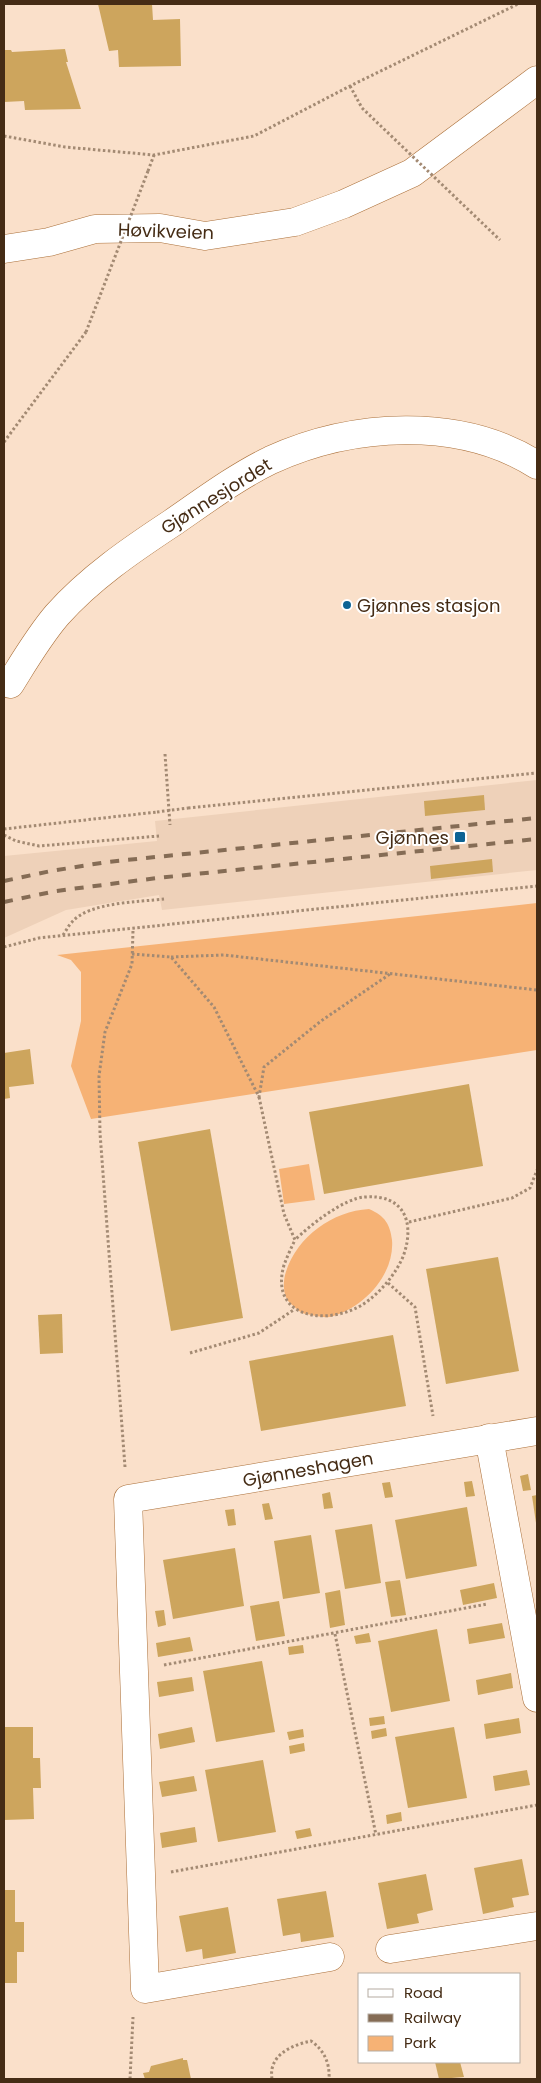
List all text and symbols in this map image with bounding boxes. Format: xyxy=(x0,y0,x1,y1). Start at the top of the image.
street label: Høvikveien xyxy=(118,217,214,245)
street label: Gjønnesjordet xyxy=(156,452,276,540)
place label: Gjønnes stasjon xyxy=(357,593,500,618)
marker: Gjønnes stasjon xyxy=(341,599,353,611)
place label: Gjønnes xyxy=(375,825,449,850)
marker: Gjønnes xyxy=(453,830,467,844)
street label: Gjønneshagen xyxy=(241,1445,375,1493)
legend xyxy=(358,1973,521,2063)
text: Road xyxy=(404,1982,443,2003)
text: Railway xyxy=(404,2007,462,2028)
text: Park xyxy=(404,2032,436,2053)

